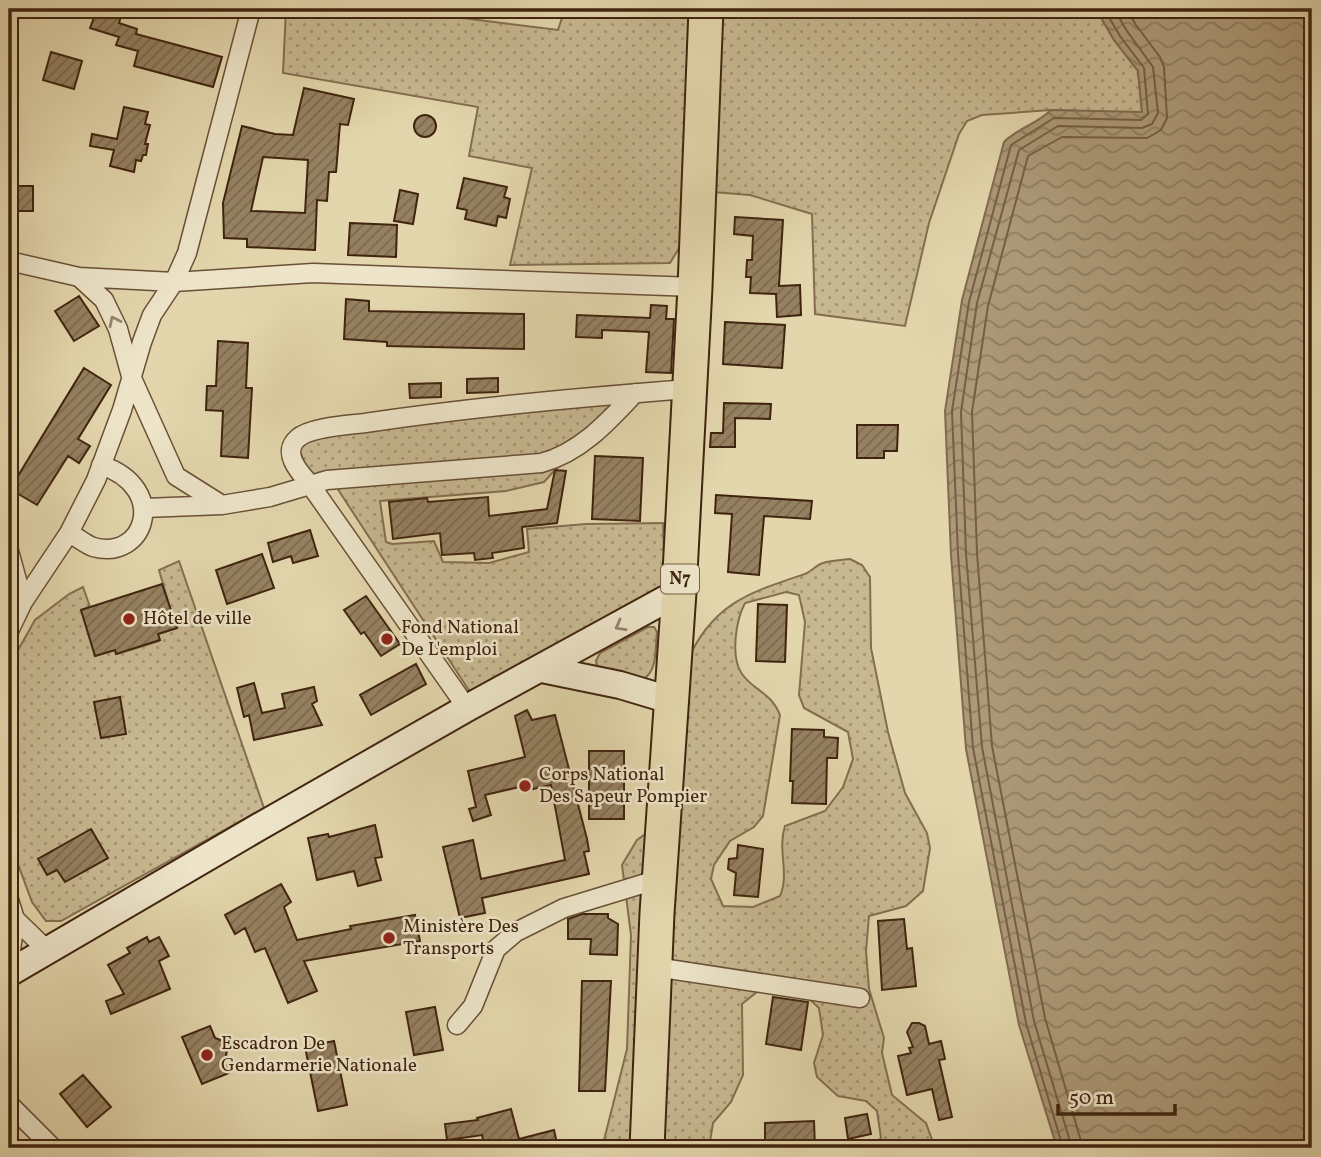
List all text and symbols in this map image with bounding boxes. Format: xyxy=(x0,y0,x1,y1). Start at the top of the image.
one-way arrow xyxy=(108,316,122,328)
road number: N7 xyxy=(661,564,699,594)
place label: Hôtel de ville xyxy=(143,606,251,632)
marker: Hôtel de ville xyxy=(121,611,137,627)
place label: Fond National De L'emploi xyxy=(401,615,519,663)
one-way arrow xyxy=(614,618,627,631)
marker: Fond National De L'emploi xyxy=(379,631,395,647)
place label: Corps National Des Sapeur Pompier xyxy=(539,762,707,810)
marker: Corps National Des Sapeur Pompier xyxy=(517,778,533,794)
place label: Ministère Des Transports xyxy=(403,914,519,962)
marker: Ministère Des Transports xyxy=(381,930,397,946)
place label: Escadron De Gendarmerie Nationale xyxy=(221,1031,417,1079)
marker: Escadron De Gendarmerie Nationale xyxy=(199,1047,215,1063)
scale bar xyxy=(1058,1073,1176,1117)
text: 50 m xyxy=(1069,1084,1114,1113)

